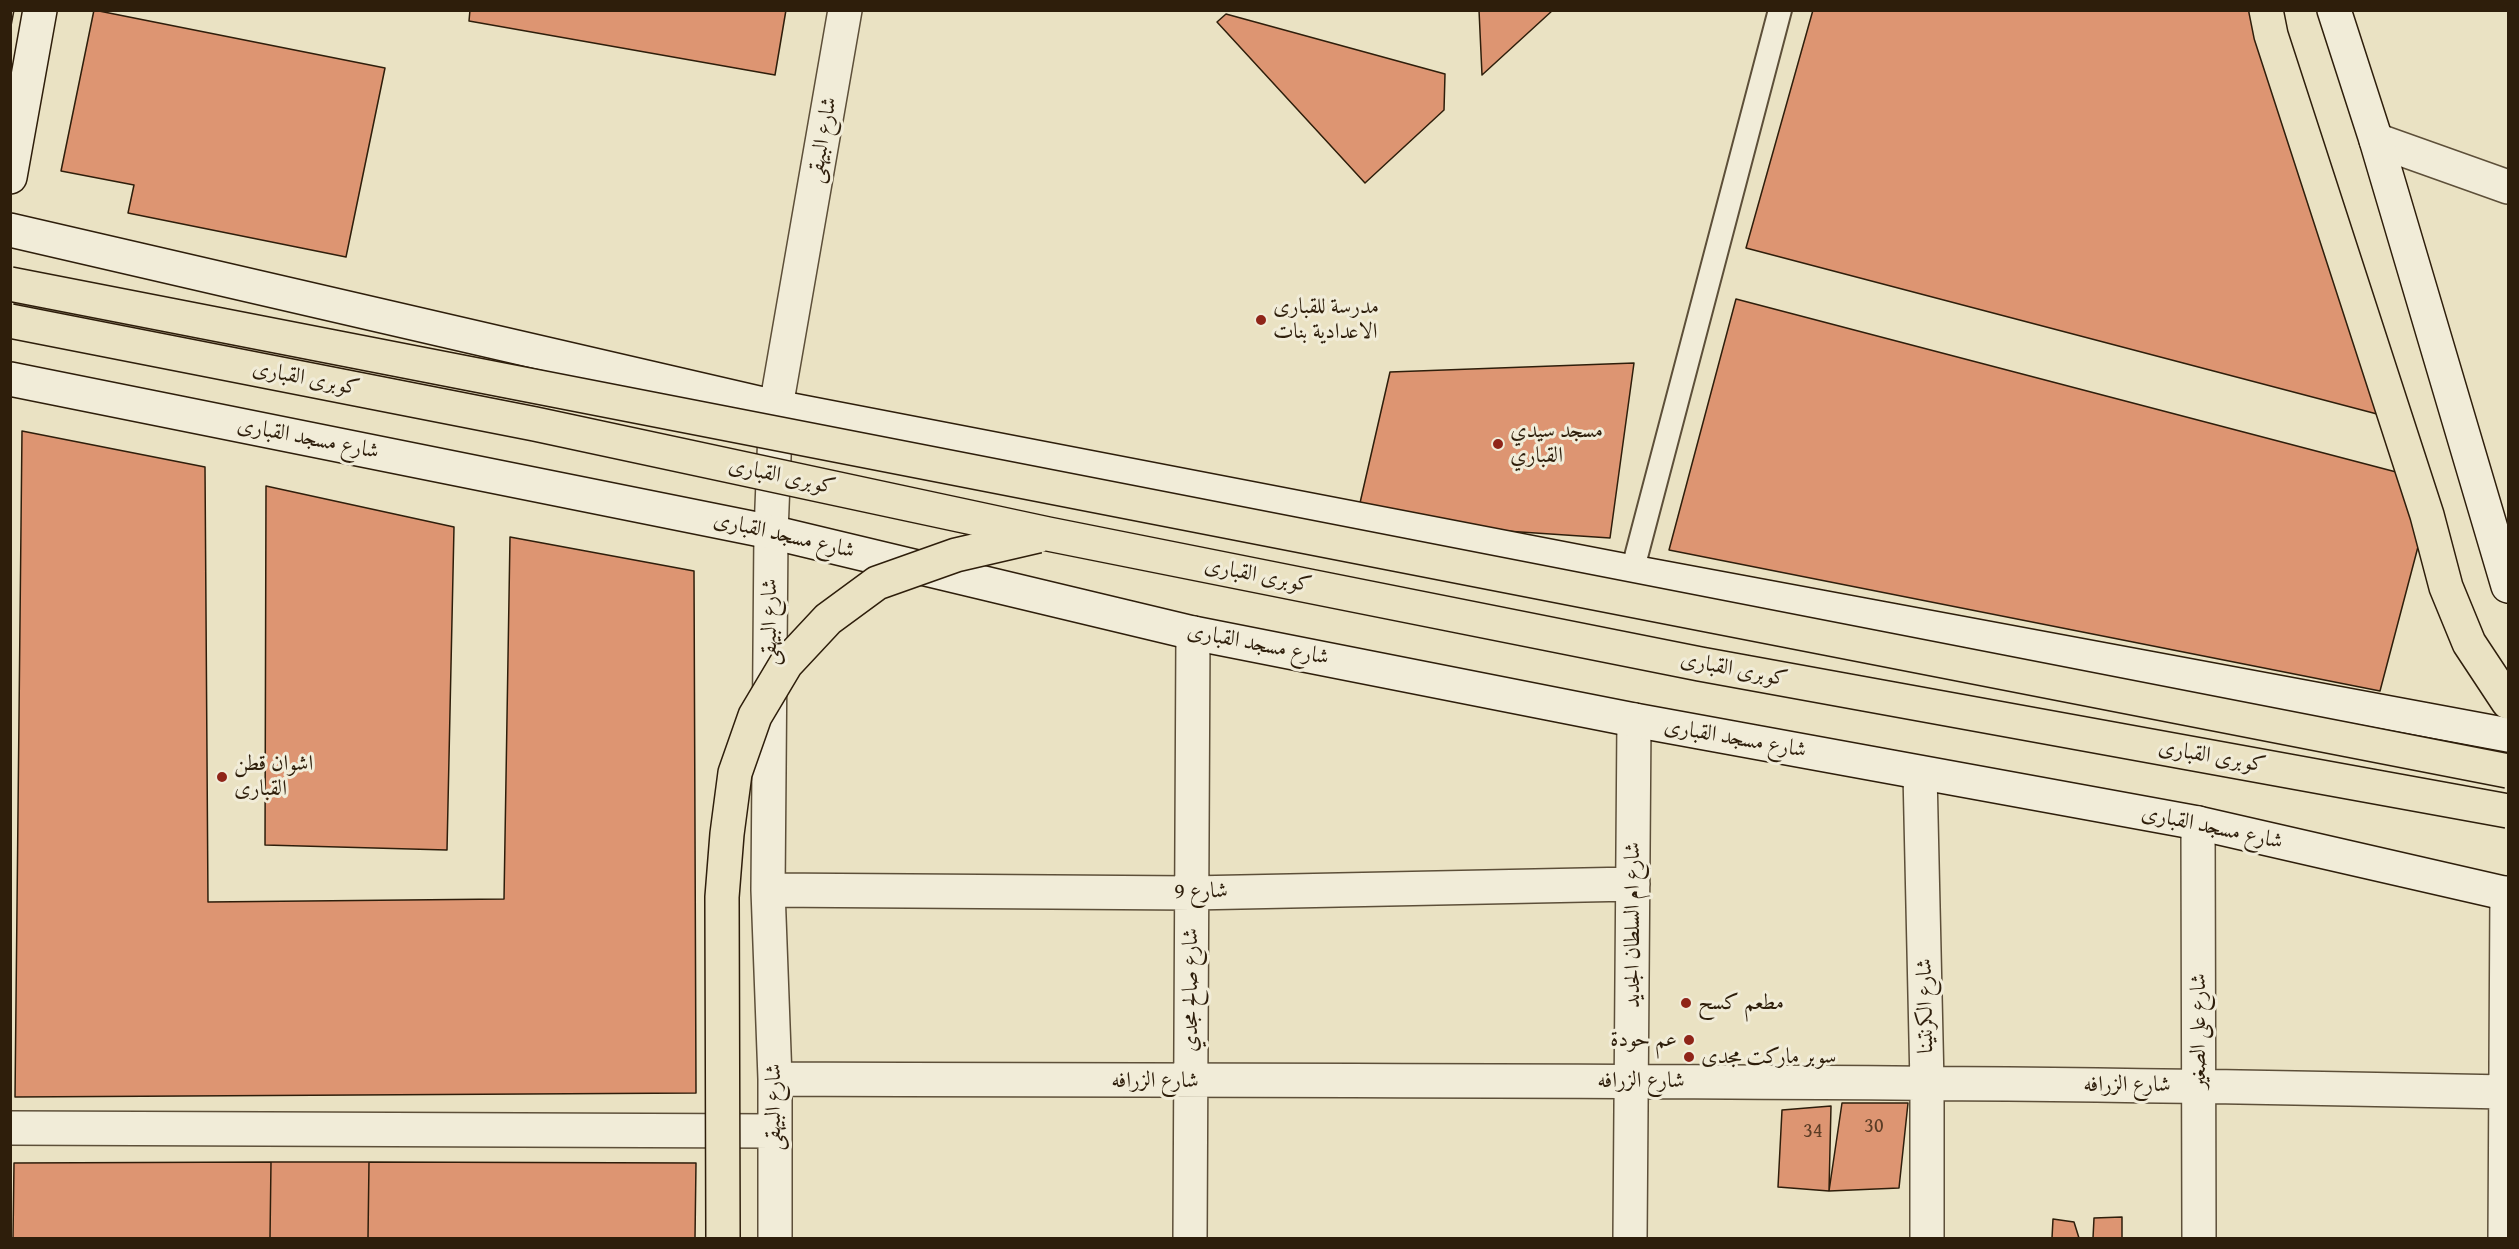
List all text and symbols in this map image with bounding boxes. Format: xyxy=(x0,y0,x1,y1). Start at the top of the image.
street label: شارع البيهقى xyxy=(802,95,844,185)
place label: مدرسة للقبارى الاعدادية بنات xyxy=(1273,294,1379,346)
marker: مدرسة للقبارى الاعدادية بنات xyxy=(1254,313,1268,327)
street label: كوبرى القبارى xyxy=(250,356,362,402)
street label: شارع مسجد القبارى xyxy=(235,412,381,466)
place label: مسجد سيدي القباري xyxy=(1510,418,1603,470)
marker: مسجد سيدي القباري xyxy=(1491,437,1505,451)
street label: كوبرى القبارى xyxy=(726,453,838,501)
street label: شارع مسجد القبارى xyxy=(711,507,857,565)
street label: كوبرى القبارى xyxy=(1202,553,1314,599)
street label: شارع البيهقى xyxy=(757,579,783,665)
street label: شارع مسجد القبارى xyxy=(1185,618,1331,672)
street label: كوبرى القبارى xyxy=(1678,647,1790,693)
street label: شارع مسجد القبارى xyxy=(1662,713,1808,765)
street label: كوبرى القبارى xyxy=(2156,735,2268,779)
place label: اشوان قطن القبارى xyxy=(234,751,313,802)
marker: اشوان قطن القبارى xyxy=(215,770,229,784)
street label: شارع مسجد القبارى xyxy=(2139,800,2285,856)
street label: شارع ام السلطان الجديد xyxy=(1620,842,1646,1008)
street label: شارع 9 xyxy=(1174,878,1228,906)
street label: شارع صالح مجدي xyxy=(1178,928,1204,1052)
street label: شارع الكرنتينا xyxy=(1912,958,1940,1054)
street label: شارع على الصغير xyxy=(2186,973,2212,1089)
place label: مطعم كسح xyxy=(1698,990,1784,1016)
marker: مطعم كسح xyxy=(1679,996,1693,1010)
place label: عم حودة xyxy=(1610,1027,1677,1053)
marker: عم حودة xyxy=(1682,1033,1696,1047)
place label: سوبر ماركت مجدى xyxy=(1701,1044,1837,1070)
marker: سوبر ماركت مجدى xyxy=(1682,1050,1696,1064)
street label: شارع البيهقى xyxy=(761,1064,787,1150)
street label: شارع الزرافه xyxy=(1111,1068,1199,1094)
street label: شارع الزرافه xyxy=(1597,1068,1685,1094)
street label: شارع الزرافه xyxy=(2083,1072,2171,1098)
house number: 30 xyxy=(1864,1115,1884,1139)
house number: 34 xyxy=(1803,1120,1823,1144)

